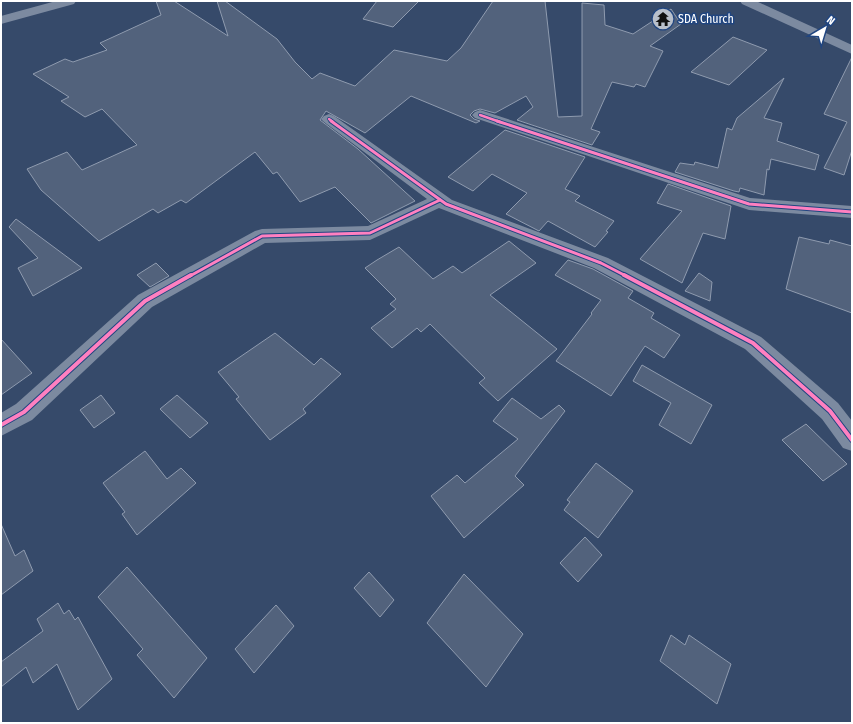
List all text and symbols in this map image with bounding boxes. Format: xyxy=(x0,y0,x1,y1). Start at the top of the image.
temple icon: SDA Church xyxy=(650,6,676,32)
north arrow xyxy=(805,8,845,48)
place label: SDA Church xyxy=(678,12,734,26)
text: N xyxy=(824,13,837,28)

